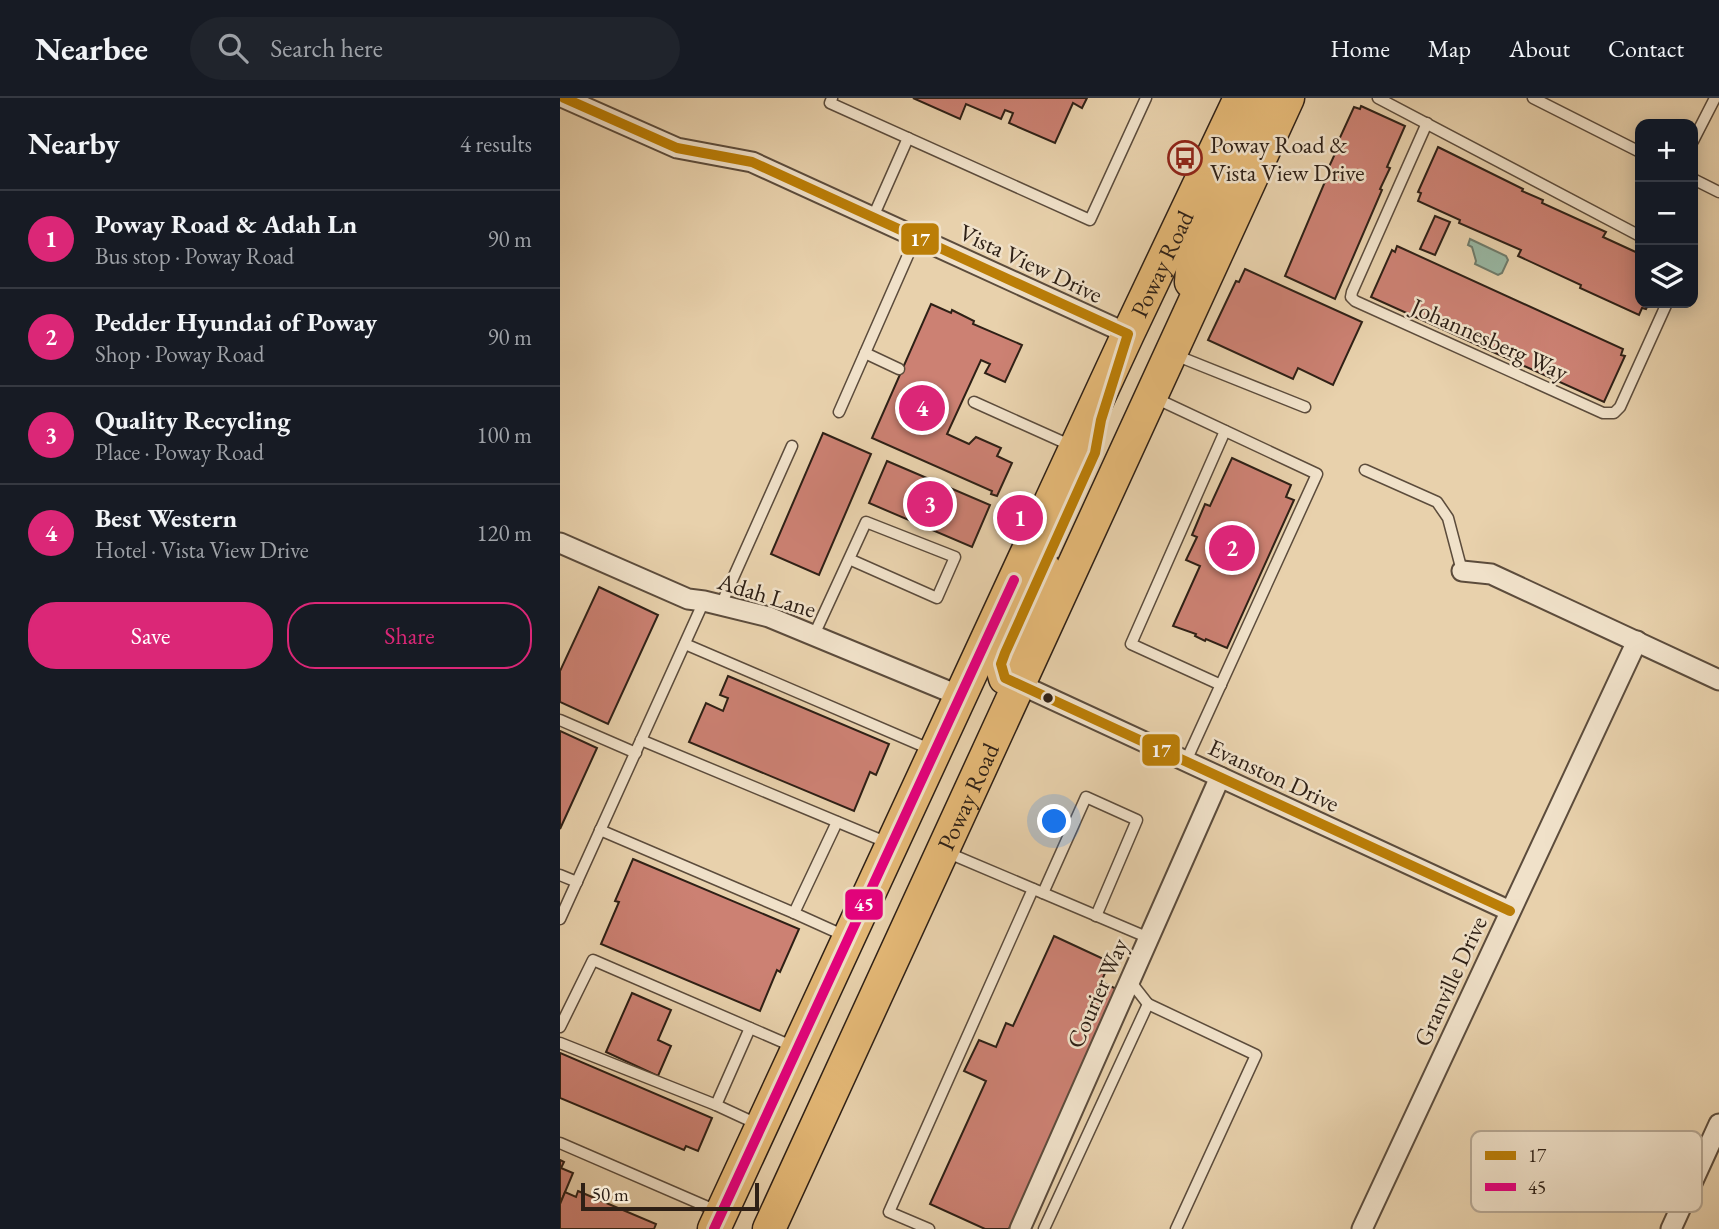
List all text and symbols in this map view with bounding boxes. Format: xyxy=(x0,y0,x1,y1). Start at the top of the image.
search box xyxy=(190,17,680,80)
text: Nearbee xyxy=(35,27,148,70)
icon: search xyxy=(214,29,252,67)
text: Search here xyxy=(270,31,383,65)
text: Home xyxy=(1330,33,1390,64)
text: Map xyxy=(1428,33,1471,64)
text: About xyxy=(1509,33,1570,64)
text: Contact xyxy=(1608,33,1684,64)
map controls xyxy=(1635,119,1698,308)
button: + xyxy=(1635,119,1698,182)
text: Nearby xyxy=(28,124,120,163)
text: 4 results xyxy=(460,129,532,159)
place label: Poway Road & Vista View Drive xyxy=(1210,129,1365,188)
bus stop icon: Poway Road & Vista View Drive xyxy=(1166,139,1204,177)
button: − xyxy=(1635,182,1698,245)
street label: Poway Road xyxy=(1123,204,1200,322)
text: Poway Road & Adah Ln xyxy=(95,207,357,241)
street label: Vista View Drive xyxy=(954,216,1108,310)
line badge: 17 xyxy=(900,222,940,256)
text: 1 xyxy=(45,224,57,254)
text: 90 m xyxy=(487,224,532,254)
text: 17 xyxy=(910,227,931,252)
text: Bus stop · Poway Road xyxy=(95,241,294,271)
button: layers xyxy=(1635,245,1698,308)
street label: Johannesberg Way xyxy=(1405,290,1574,388)
text: Pedder Hyundai of Poway xyxy=(95,305,377,339)
text: 2 xyxy=(45,322,57,352)
text: 90 m xyxy=(487,322,532,352)
text: Shop · Poway Road xyxy=(95,339,264,369)
pin: 4 xyxy=(899,382,945,434)
text: Quality Recycling xyxy=(95,403,290,437)
text: 3 xyxy=(45,420,57,450)
text: 100 m xyxy=(476,420,532,450)
text: Place · Poway Road xyxy=(95,437,264,467)
pin: 3 xyxy=(907,478,953,530)
pin: 1 xyxy=(997,492,1043,544)
text: Best Western xyxy=(95,501,237,535)
text: 4 xyxy=(45,518,57,548)
text: 120 m xyxy=(476,518,532,548)
pin: 2 xyxy=(1209,522,1255,574)
text: Hotel · Vista View Drive xyxy=(95,535,309,565)
street label: Adah Lane xyxy=(713,565,820,625)
button: Save xyxy=(28,602,273,669)
button: Share xyxy=(287,602,532,669)
unlabelled marker xyxy=(1041,691,1055,705)
street label: Evanston Drive xyxy=(1203,731,1345,819)
line badge: 17 xyxy=(1141,733,1181,767)
street label: Poway Road xyxy=(930,737,1006,855)
text: 17 xyxy=(1151,738,1172,763)
your location xyxy=(1037,804,1071,838)
line badge: 45 xyxy=(844,888,884,921)
text: 45 xyxy=(854,892,874,917)
street label: Granville Drive xyxy=(1406,911,1494,1051)
street label: Courier Way xyxy=(1059,933,1135,1053)
legend xyxy=(1471,1131,1702,1212)
text: 17 xyxy=(1528,1143,1547,1168)
text: 45 xyxy=(1528,1175,1546,1200)
scale bar xyxy=(581,1180,760,1212)
text: 50 m xyxy=(592,1182,629,1207)

